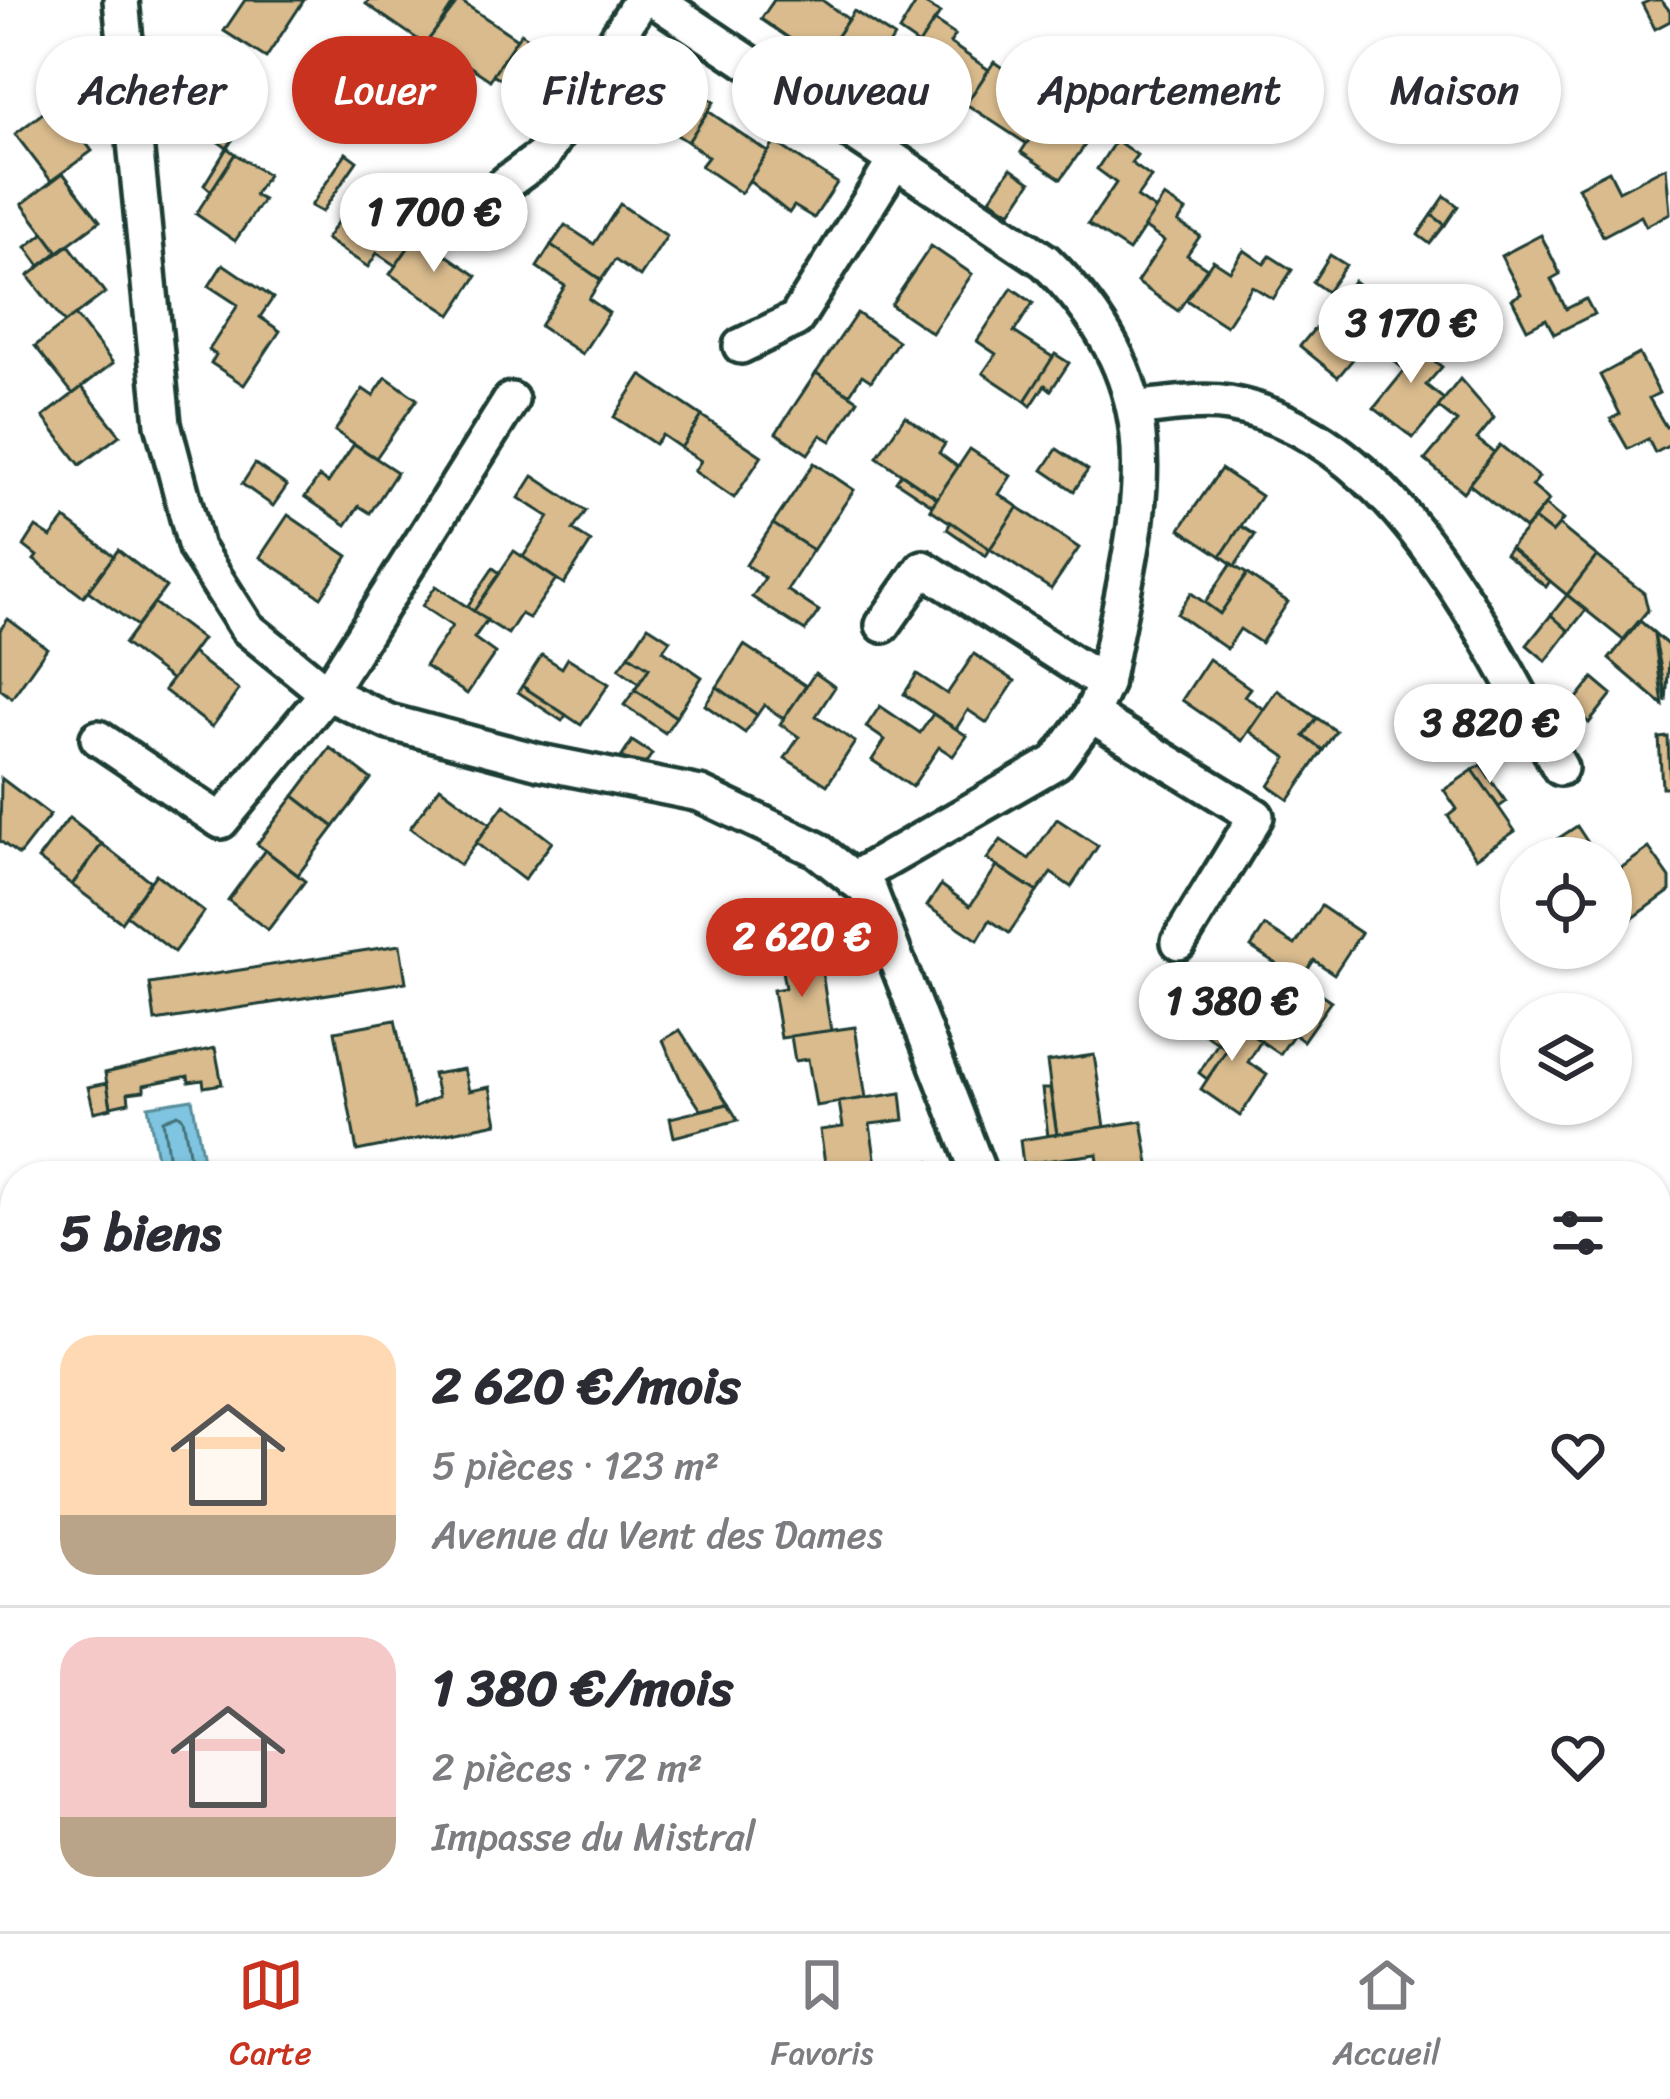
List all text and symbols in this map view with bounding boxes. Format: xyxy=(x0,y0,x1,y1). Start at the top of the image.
chip: Acheter xyxy=(36,36,268,144)
chip: Louer xyxy=(292,36,477,144)
chip: Filtres xyxy=(501,36,708,144)
chip: Nouveau xyxy=(732,36,972,144)
chip: Appartement xyxy=(996,36,1324,144)
chip: Maison xyxy=(1348,36,1561,144)
pin: 1 700 € xyxy=(323,173,545,275)
text: 1 700 € xyxy=(367,177,501,246)
pin: 3 170 € xyxy=(1300,284,1522,386)
text: 3 170 € xyxy=(1345,288,1477,357)
pin: 3 820 € xyxy=(1379,684,1601,786)
text: 3 820 € xyxy=(1421,688,1559,757)
map controls xyxy=(1500,837,1632,1125)
button: locate xyxy=(1500,837,1632,969)
pin: 2 620 € xyxy=(691,898,913,1000)
text: 2 620 € xyxy=(733,902,871,971)
pin: 1 380 € xyxy=(1121,962,1343,1064)
text: 1 380 € xyxy=(1166,966,1298,1035)
button: layers xyxy=(1500,993,1632,1125)
text: 5 biens xyxy=(60,1188,221,1278)
icon: filters xyxy=(1545,1200,1611,1266)
text: 2 620 €/mois xyxy=(432,1341,740,1431)
icon: home xyxy=(156,1383,300,1527)
icon: heart xyxy=(1545,1422,1611,1488)
text: 5 pièces · 123 m² xyxy=(432,1431,720,1500)
text: Avenue du Vent des Dames xyxy=(432,1500,883,1569)
text: 1 380 €/mois xyxy=(432,1643,733,1733)
icon: home xyxy=(156,1685,300,1829)
icon: heart xyxy=(1545,1724,1611,1790)
text: 2 pièces · 72 m² xyxy=(432,1733,702,1802)
text: Impasse du Mistral xyxy=(432,1802,756,1871)
tab: Carte xyxy=(230,1952,312,2082)
tab: Favoris xyxy=(771,1952,874,2082)
tab: Accueil xyxy=(1333,1952,1440,2082)

